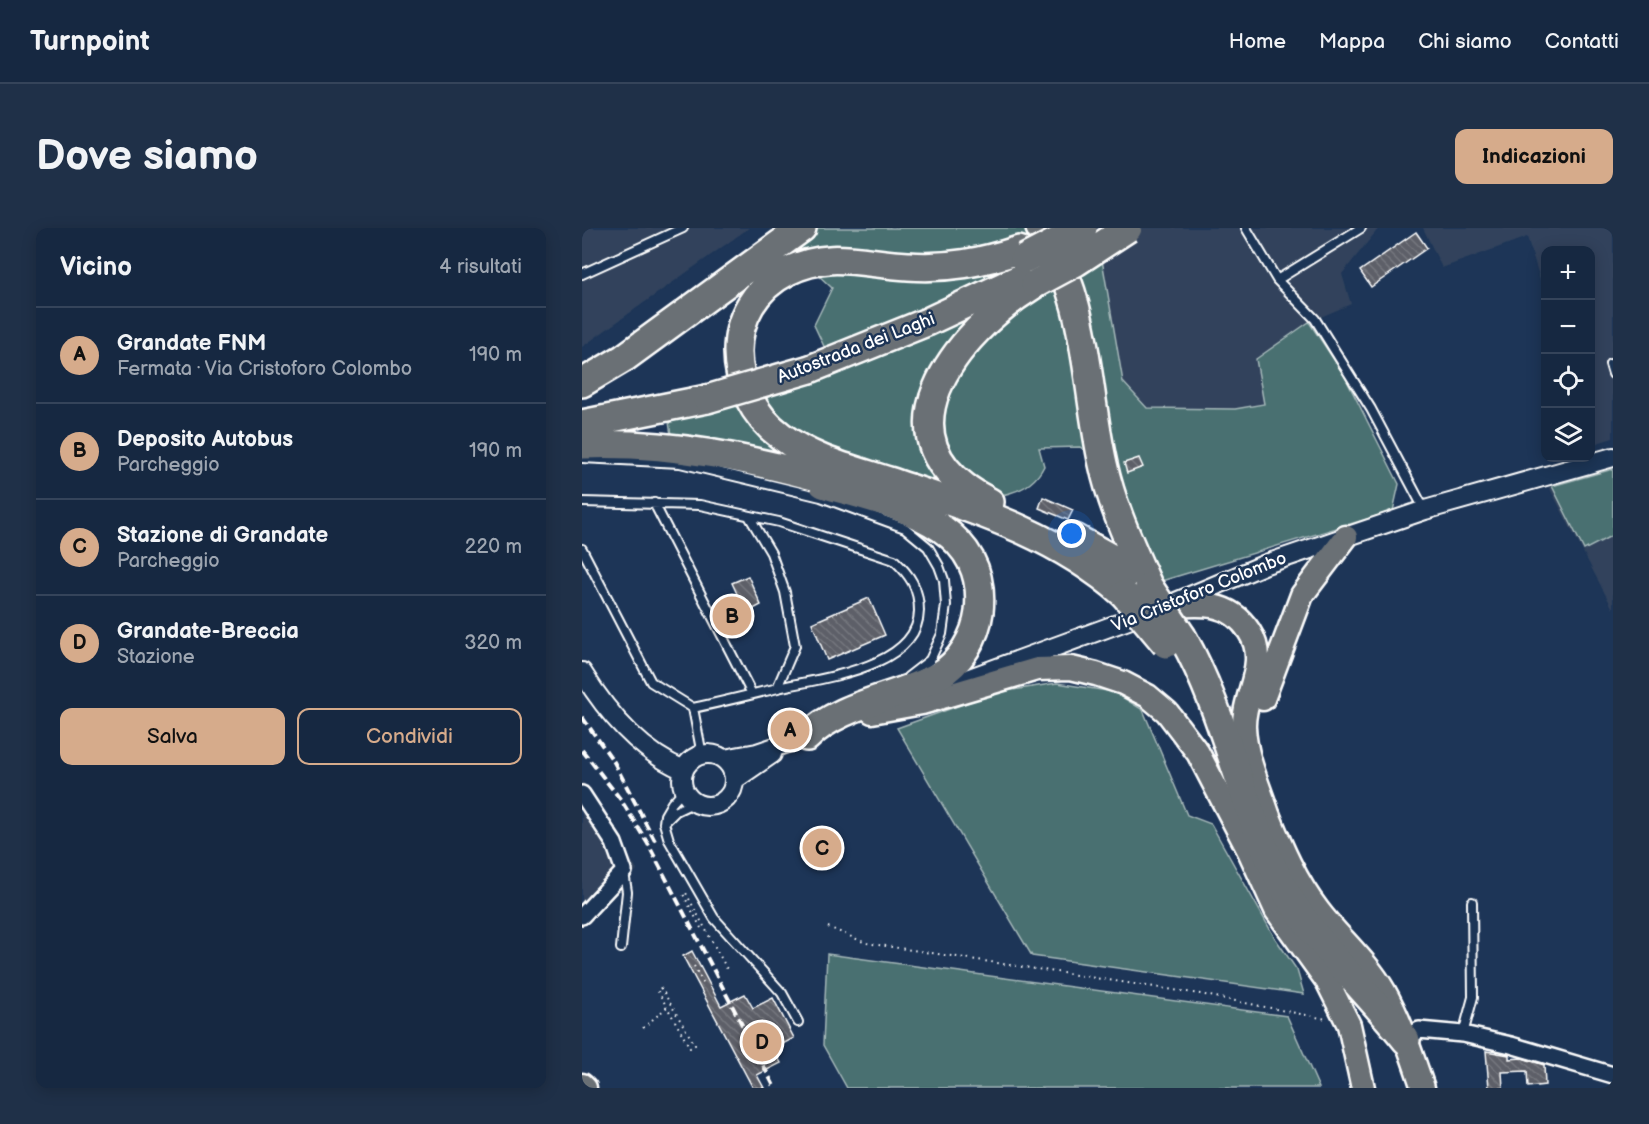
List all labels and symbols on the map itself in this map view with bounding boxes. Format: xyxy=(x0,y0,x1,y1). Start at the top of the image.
street label: Autostrada dei Laghi xyxy=(774,308,938,388)
your location xyxy=(1057,519,1086,548)
street label: Via Cristoforo Colombo xyxy=(1108,547,1290,637)
pin: B xyxy=(712,594,752,638)
pin: A xyxy=(770,708,810,752)
pin: C xyxy=(802,826,842,870)
pin: D xyxy=(742,1020,782,1064)

